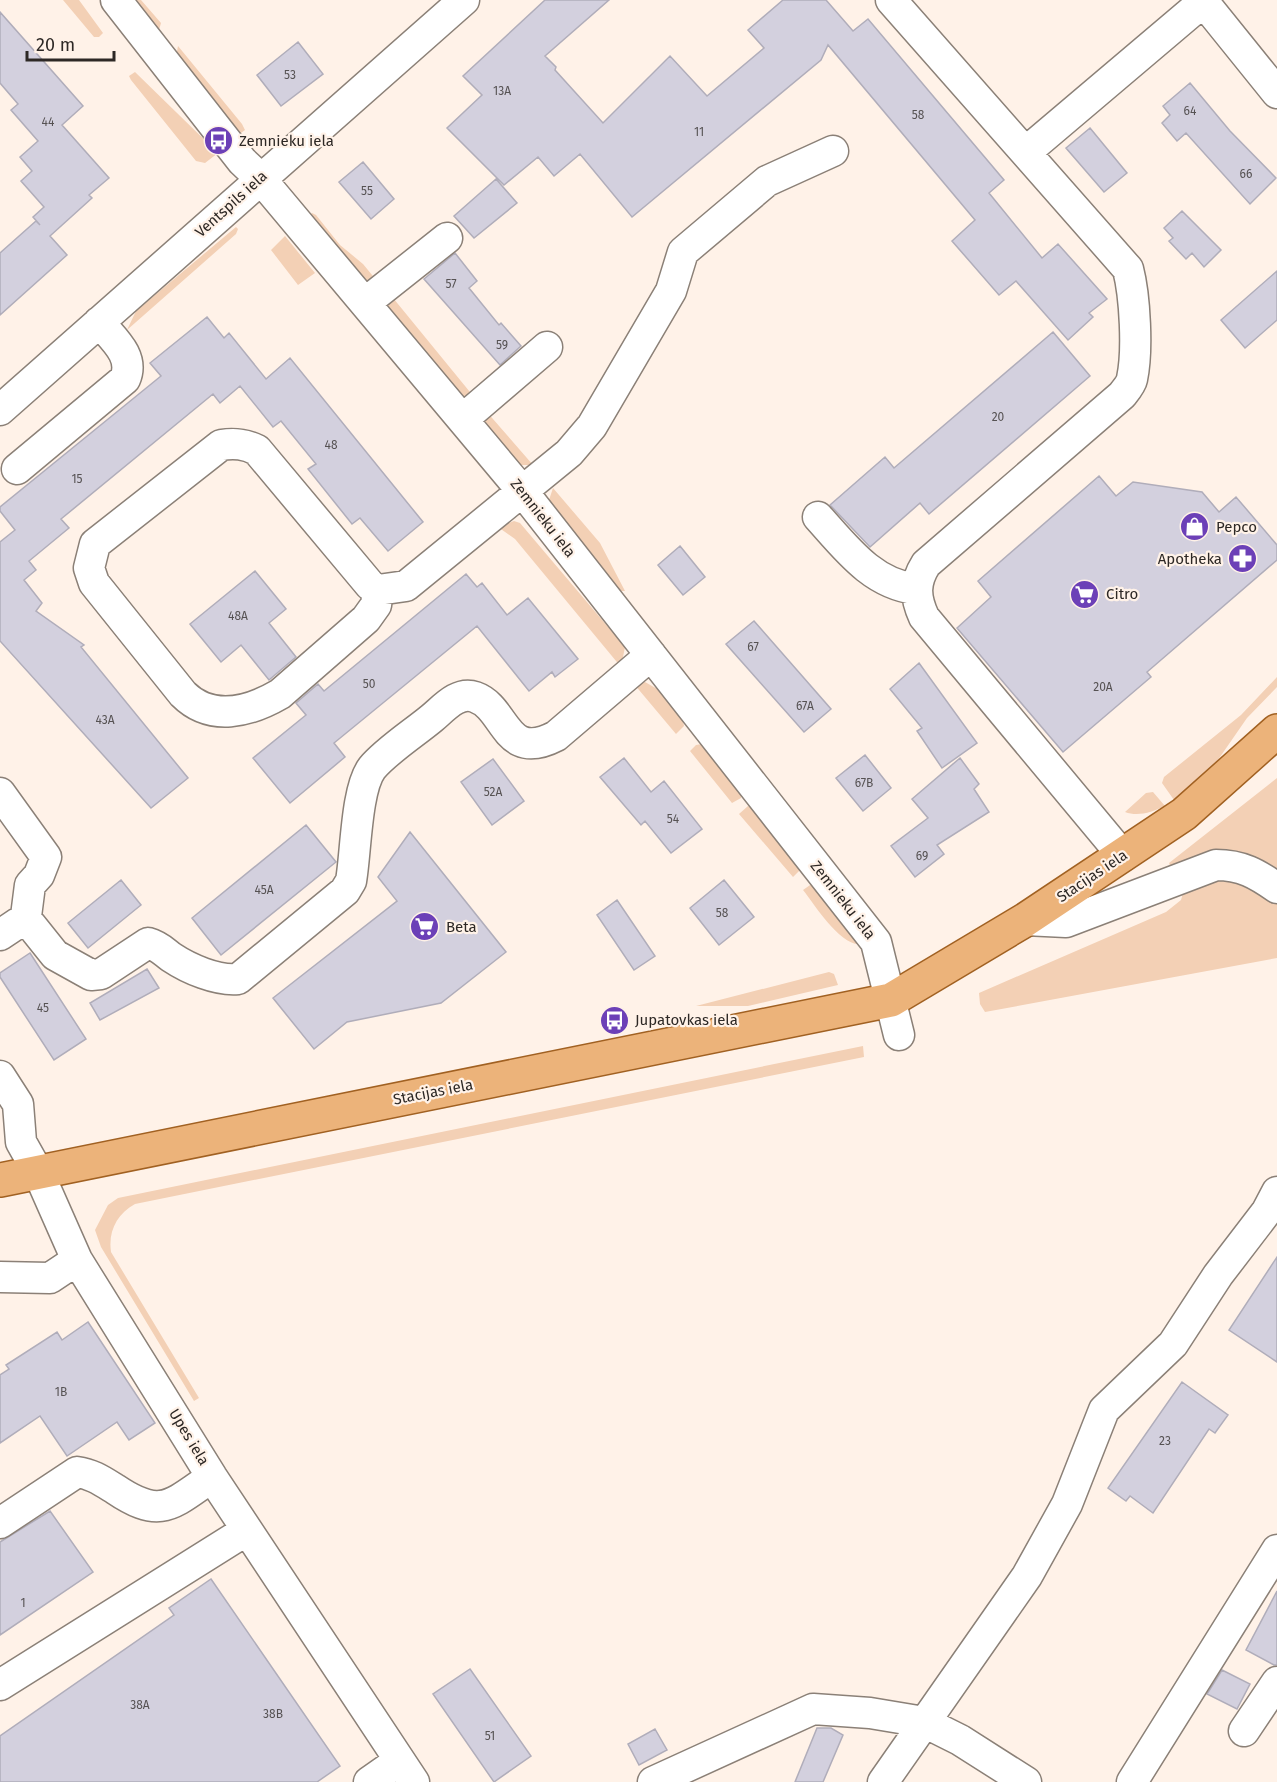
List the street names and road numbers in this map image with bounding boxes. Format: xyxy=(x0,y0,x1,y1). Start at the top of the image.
street label: Ventspils iela xyxy=(191,167,271,241)
street label: Zemnieku iela xyxy=(507,475,579,561)
street label: Stacijas iela xyxy=(1053,846,1131,906)
street label: Zemnieku iela xyxy=(807,857,879,943)
street label: Stacijas iela xyxy=(391,1075,475,1109)
street label: Upes iela xyxy=(165,1405,213,1469)

